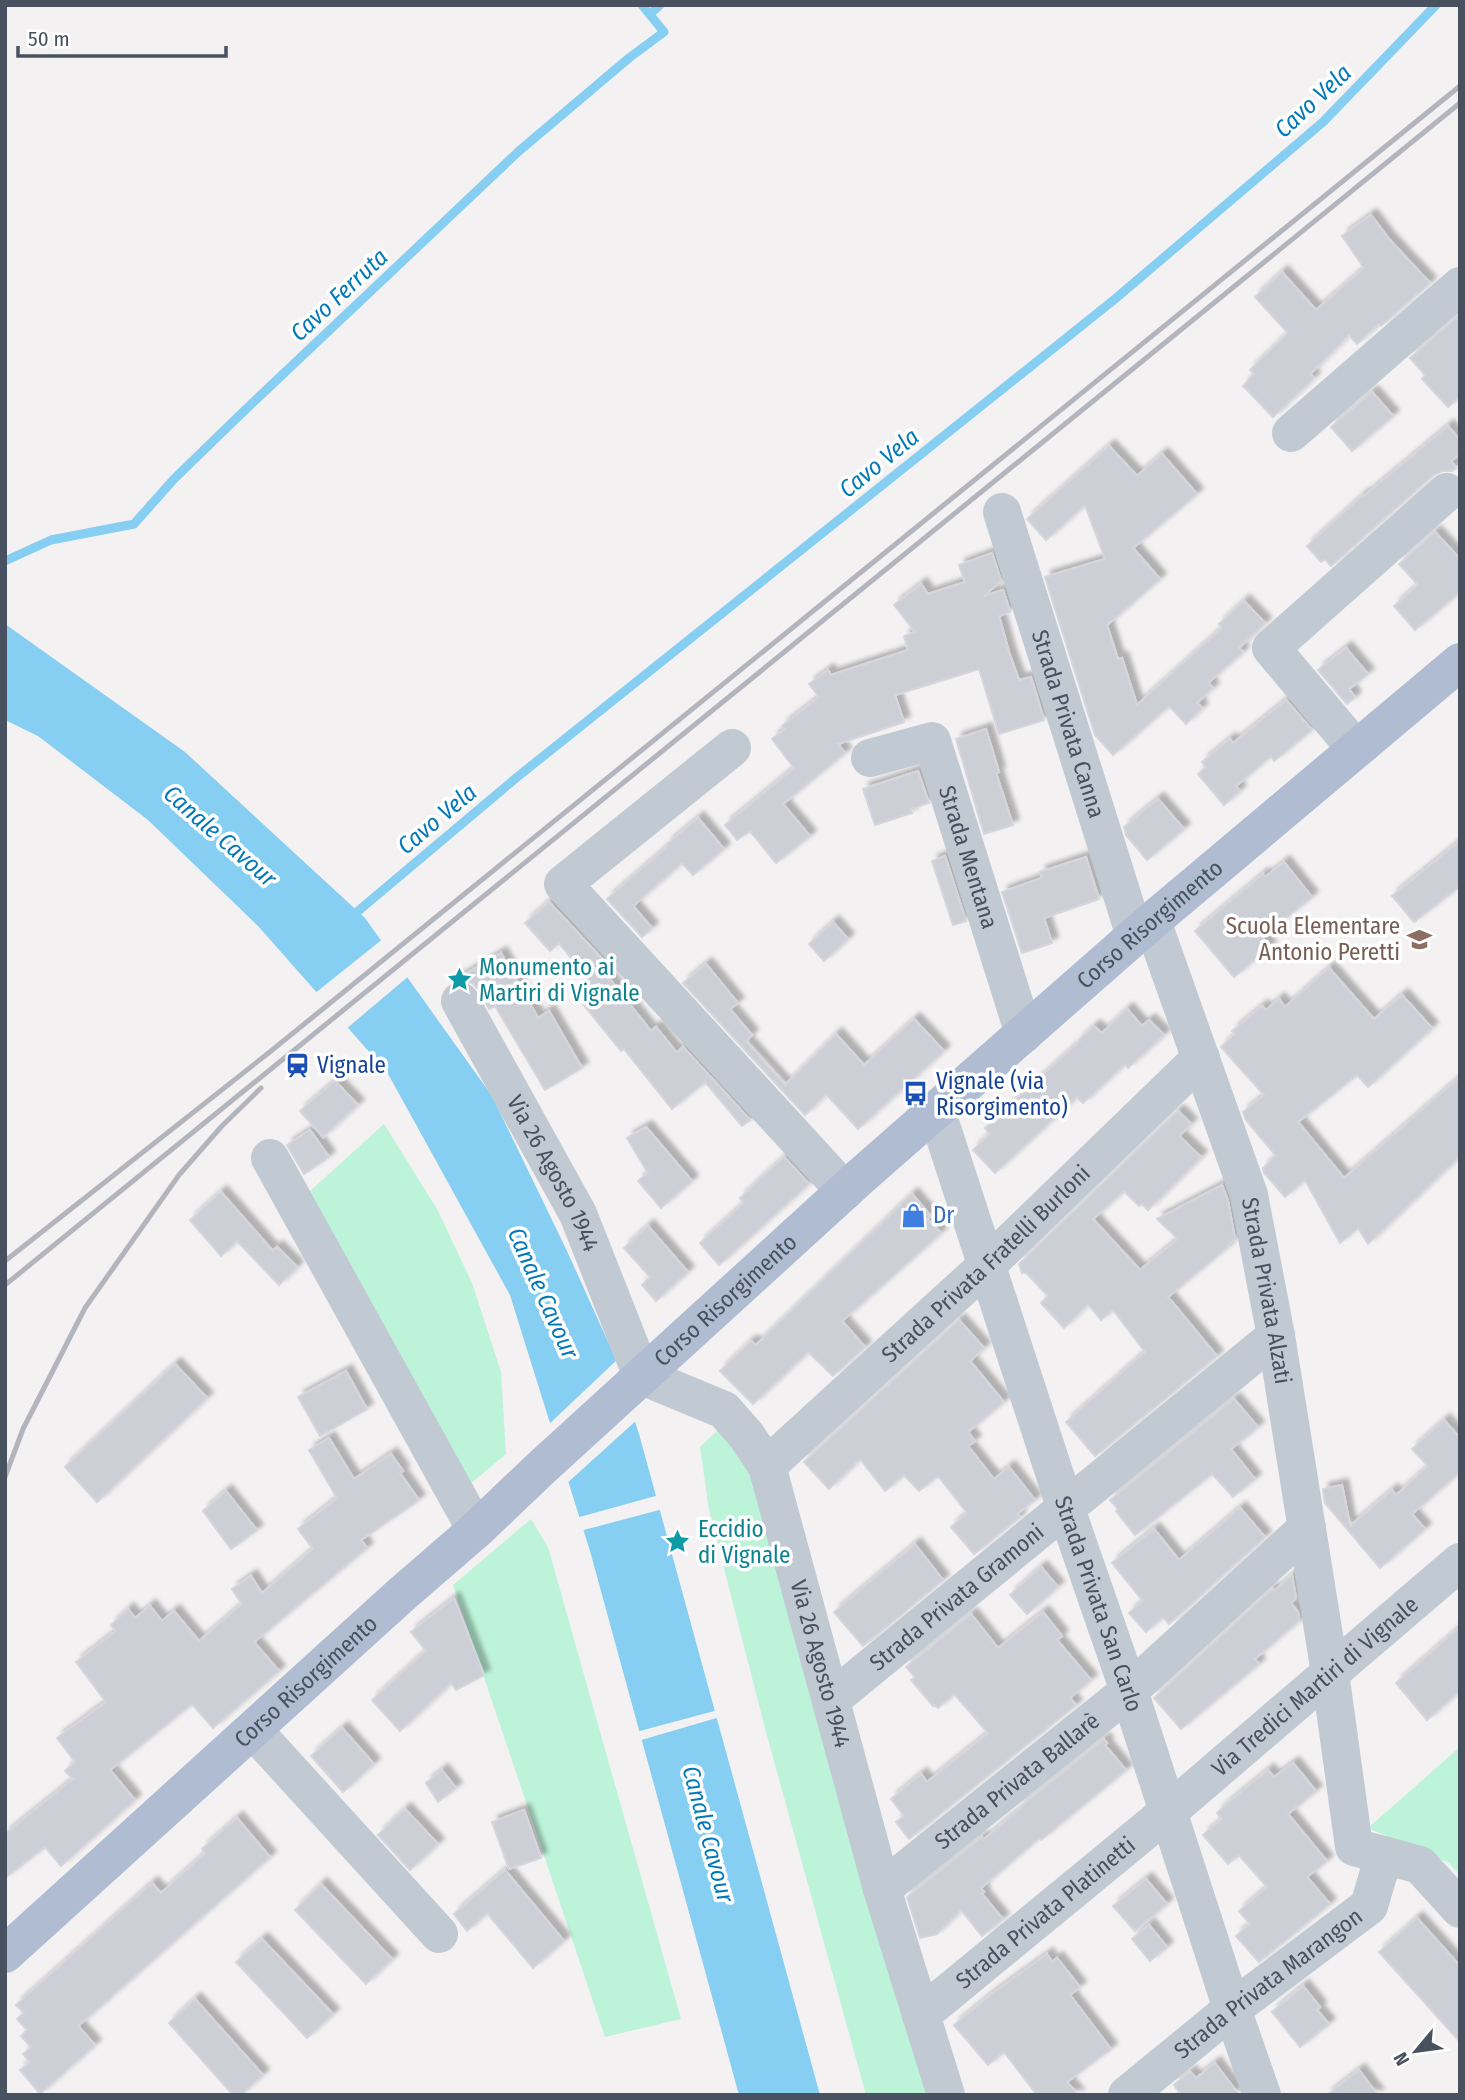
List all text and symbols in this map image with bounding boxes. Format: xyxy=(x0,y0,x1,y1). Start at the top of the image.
scale bar xyxy=(18,14,226,58)
text: 50 m xyxy=(28,26,70,52)
water label: Cavo Vela xyxy=(1269,59,1357,143)
water label: Cavo Ferruta xyxy=(285,243,393,347)
water label: Cavo Vela xyxy=(834,422,924,504)
street label: Strada Privata Canna xyxy=(1026,626,1111,821)
water label: Cavo Vela xyxy=(392,778,482,860)
water label: Canale Cavour xyxy=(158,779,283,893)
street label: Strada Mentana xyxy=(933,782,1004,932)
street label: Corso Risorgimento xyxy=(1071,854,1228,994)
place label: Scuola Elementare Antonio Peretti xyxy=(1226,912,1400,966)
school or university icon: Scuola Elementare Antonio Peretti xyxy=(1406,925,1434,953)
place label: Monumento ai Martiri di Vignale xyxy=(479,953,640,1007)
place icon: Monumento ai Martiri di Vignale xyxy=(445,966,473,994)
station icon: Vignale xyxy=(283,1051,311,1079)
place label: Vignale xyxy=(317,1051,386,1079)
place label: Vignale (via Risorgimento) xyxy=(936,1067,1068,1121)
bus stop icon: Vignale (via Risorgimento) xyxy=(902,1080,930,1108)
street label: Via 26 Agosto 1944 xyxy=(501,1090,605,1255)
street label: Strada Privata Fratelli Burloni xyxy=(876,1159,1096,1368)
street label: Strada Privata Alzati xyxy=(1236,1195,1297,1386)
shop icon: Dr xyxy=(899,1201,927,1229)
place label: Dr xyxy=(933,1201,954,1229)
water label: Canale Cavour xyxy=(502,1223,585,1363)
street label: Corso Risorgimento xyxy=(648,1228,802,1372)
street label: Strada Privata San Carlo xyxy=(1049,1492,1149,1715)
place label: Eccidio di Vignale xyxy=(698,1515,790,1569)
street label: Strada Privata Gramoni xyxy=(864,1518,1049,1677)
place icon: Eccidio di Vignale xyxy=(664,1528,692,1556)
street label: Via 26 Agosto 1944 xyxy=(785,1577,857,1751)
street label: Via Tredici Martiri di Vignale xyxy=(1206,1590,1424,1782)
street label: Corso Risorgimento xyxy=(228,1609,383,1753)
street label: Strada Privata Ballarè xyxy=(929,1706,1105,1855)
water label: Canale Cavour xyxy=(676,1763,740,1906)
street label: Strada Privata Platinetti xyxy=(950,1831,1141,1995)
street label: Strada Privata Marangon xyxy=(1168,1902,1368,2065)
north arrow xyxy=(1381,2016,1451,2086)
text: N xyxy=(1389,2048,1414,2070)

